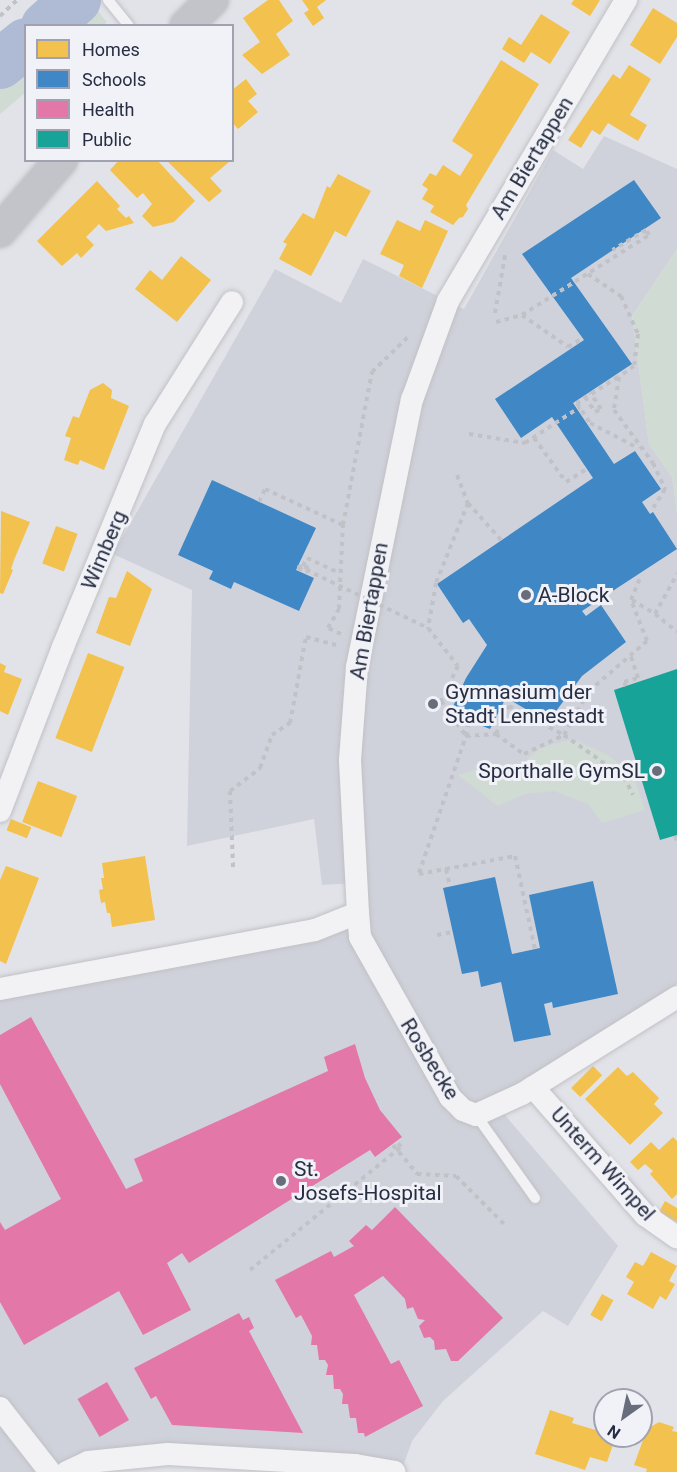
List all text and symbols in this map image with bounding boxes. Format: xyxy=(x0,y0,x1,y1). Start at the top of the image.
legend xyxy=(24,24,234,162)
text: Homes xyxy=(82,39,140,60)
text: Schools xyxy=(82,69,146,90)
street label: Am Biertappen xyxy=(485,92,579,224)
text: Health xyxy=(82,99,134,120)
text: Public xyxy=(82,129,132,150)
street label: Wimberg xyxy=(76,507,132,593)
street label: Am Biertappen xyxy=(345,540,393,682)
place label: A-Block xyxy=(538,582,609,608)
marker: A-Block xyxy=(519,588,533,602)
place label: Gymnasium der Stadt Lennestadt xyxy=(445,679,604,729)
marker: Gymnasium der Stadt Lennestadt xyxy=(426,697,440,711)
place label: Sporthalle GymSL xyxy=(478,758,645,784)
marker: Sporthalle GymSL xyxy=(650,764,664,778)
street label: Rosbecke xyxy=(395,1014,465,1104)
street label: Unterm Wimpel xyxy=(545,1102,661,1226)
place label: St. Josefs-Hospital xyxy=(294,1156,442,1206)
marker: St. Josefs-Hospital xyxy=(272,1172,290,1190)
north arrow xyxy=(593,1388,653,1448)
text: N xyxy=(604,1421,624,1443)

